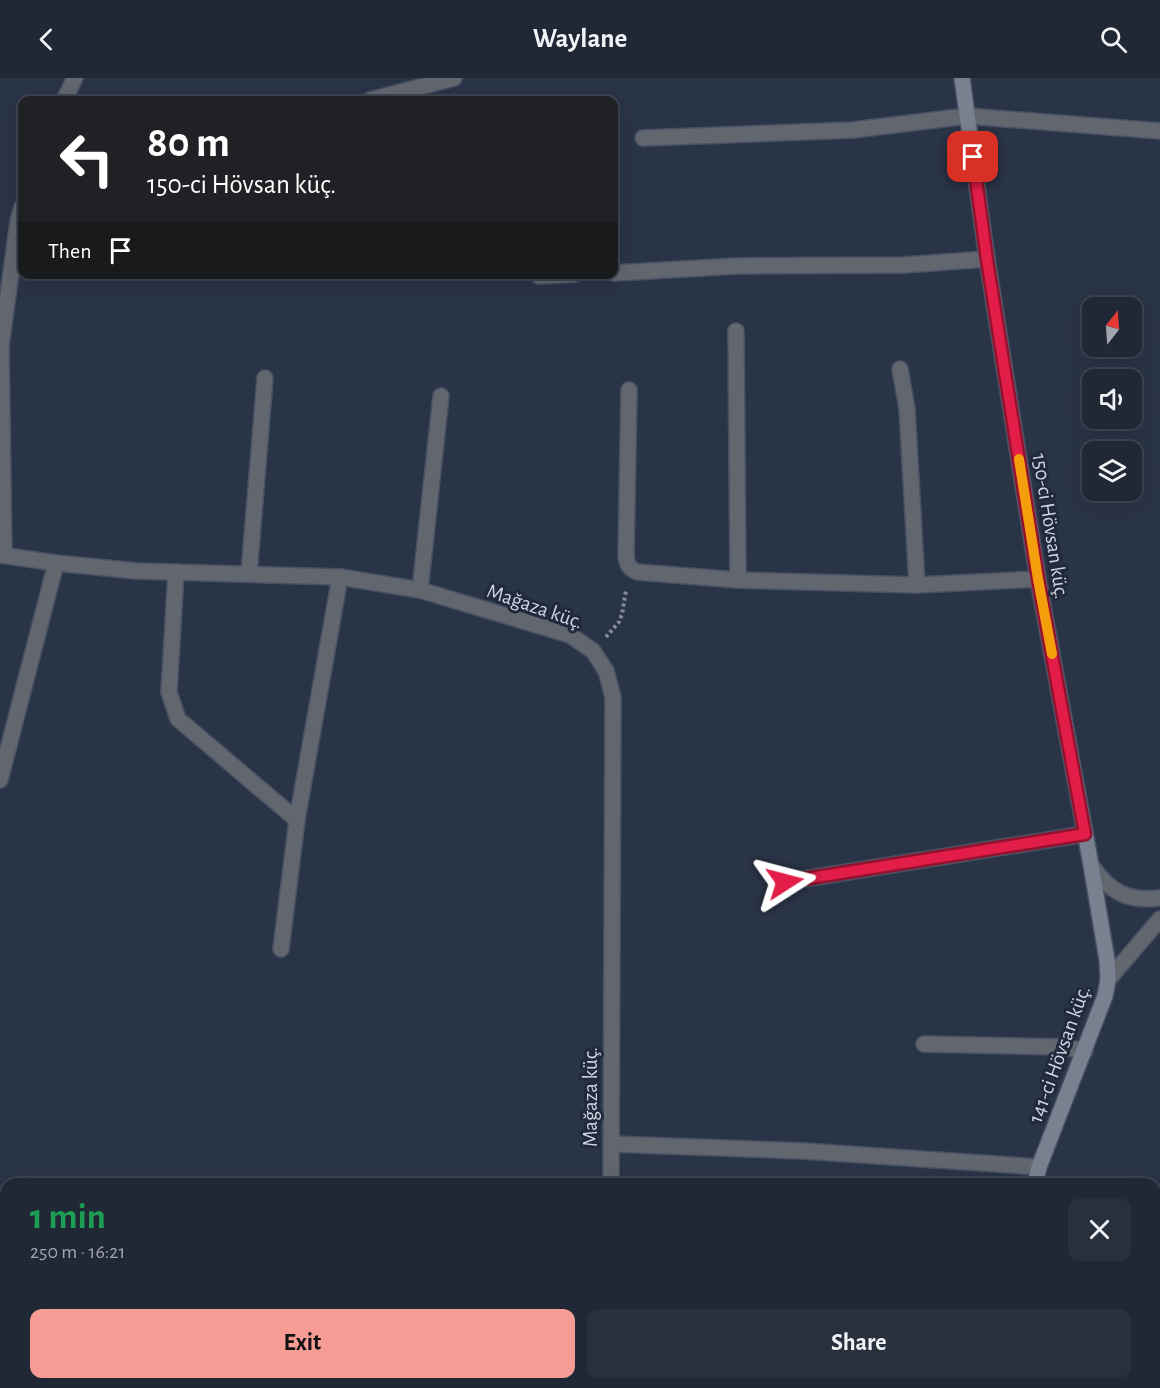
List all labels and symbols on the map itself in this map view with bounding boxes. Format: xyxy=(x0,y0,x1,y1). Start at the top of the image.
pin xyxy=(947,131,998,182)
north arrow xyxy=(1082,297,1142,357)
street label: 150-ci Hövsan küç. xyxy=(1029,452,1072,600)
street label: Mağaza küç. xyxy=(484,580,586,633)
position arrow xyxy=(753,850,817,914)
street label: 141-ci Hövsan küç. xyxy=(1025,983,1094,1126)
street label: Mağaza küç. xyxy=(580,1047,601,1147)

